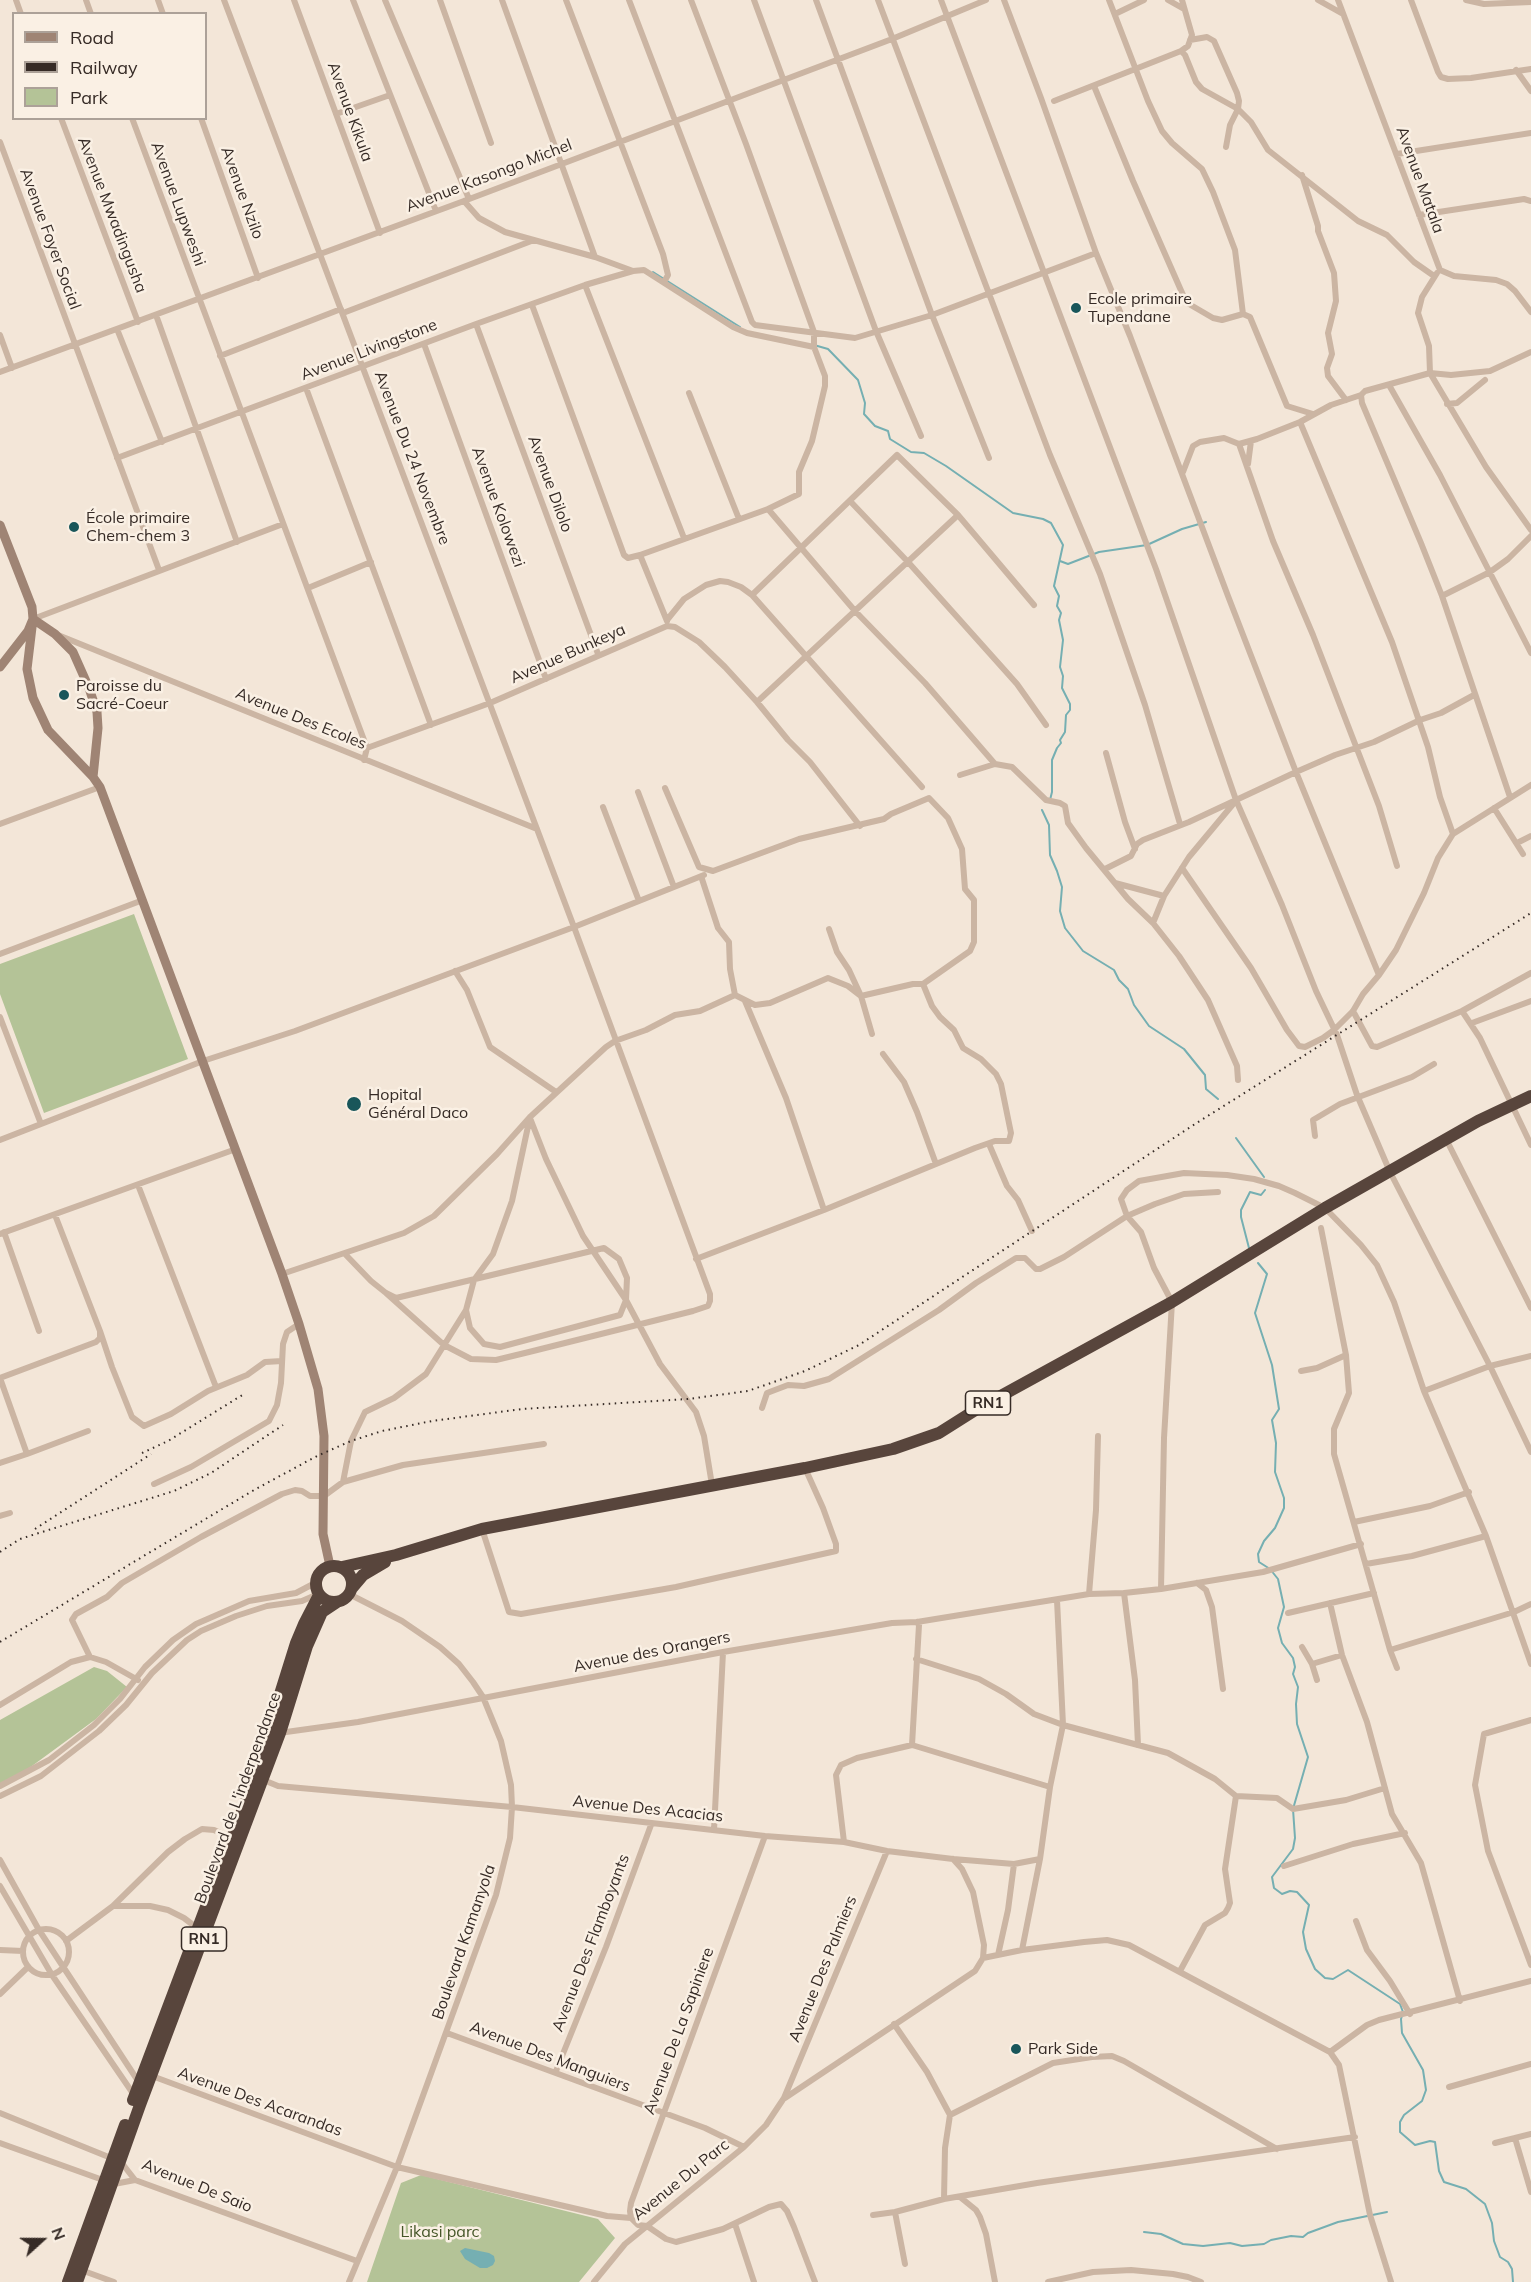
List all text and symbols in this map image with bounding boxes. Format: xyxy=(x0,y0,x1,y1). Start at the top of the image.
legend xyxy=(12,12,207,120)
text: Road xyxy=(70,26,114,49)
text: Railway xyxy=(70,56,138,79)
street label: Avenue Kikula xyxy=(323,60,377,164)
text: Park xyxy=(70,86,108,109)
street label: Avenue Matala xyxy=(1392,124,1448,236)
street label: Avenue Mwadingusha xyxy=(73,134,151,296)
street label: Avenue Kasongo Michel xyxy=(403,135,575,217)
street label: Avenue Lupweshi xyxy=(147,139,209,269)
street label: Avenue Nzilo xyxy=(216,144,268,242)
street label: Avenue Foyer Social xyxy=(16,166,84,312)
place label: Ecole primaire Tupendane xyxy=(1088,289,1192,327)
marker: Ecole primaire Tupendane xyxy=(1069,301,1083,315)
street label: Avenue Livingstone xyxy=(298,315,440,385)
street label: Avenue Du 24 Novembre xyxy=(370,368,454,548)
street label: Avenue Dilolo xyxy=(524,433,576,535)
street label: Avenue Kolowezi xyxy=(467,444,529,570)
place label: École primaire Chem-chem 3 xyxy=(86,508,190,546)
marker: École primaire Chem-chem 3 xyxy=(67,520,81,534)
street label: Avenue Bunkeya xyxy=(507,620,629,688)
place label: Paroisse du Sacré-Coeur xyxy=(76,676,168,714)
street label: Avenue Des Ecoles xyxy=(233,684,369,754)
marker: Paroisse du Sacré-Coeur xyxy=(57,688,71,702)
place label: Hopital Général Daco xyxy=(368,1085,468,1123)
marker: Hopital Général Daco xyxy=(345,1095,363,1113)
road number: RN1 xyxy=(966,1391,1010,1415)
street label: Avenue des Orangers xyxy=(572,1627,732,1677)
street label: Boulevard de L'inderpendance xyxy=(191,1690,285,1906)
street label: Avenue Des Acacias xyxy=(572,1792,724,1826)
street label: Avenue Des Flamboyants xyxy=(548,1852,634,2034)
street label: Boulevard Kamanyola xyxy=(428,1862,500,2022)
street label: Avenue Des Palmiers xyxy=(785,1893,861,2045)
road number: RN1 xyxy=(182,1927,226,1951)
street label: Avenue De La Sapiniere xyxy=(640,1945,718,2117)
street label: Avenue Des Manguiers xyxy=(467,2017,633,2097)
place label: Park Side xyxy=(1028,2039,1098,2059)
marker: Park Side xyxy=(1009,2042,1023,2056)
street label: Avenue Des Acarandas xyxy=(175,2063,345,2141)
street label: Avenue Du Parc xyxy=(629,2135,733,2225)
street label: Avenue De Saio xyxy=(139,2155,255,2217)
north arrow xyxy=(12,2210,72,2270)
park label: Likasi parc xyxy=(400,2222,480,2242)
text: N xyxy=(47,2224,70,2243)

